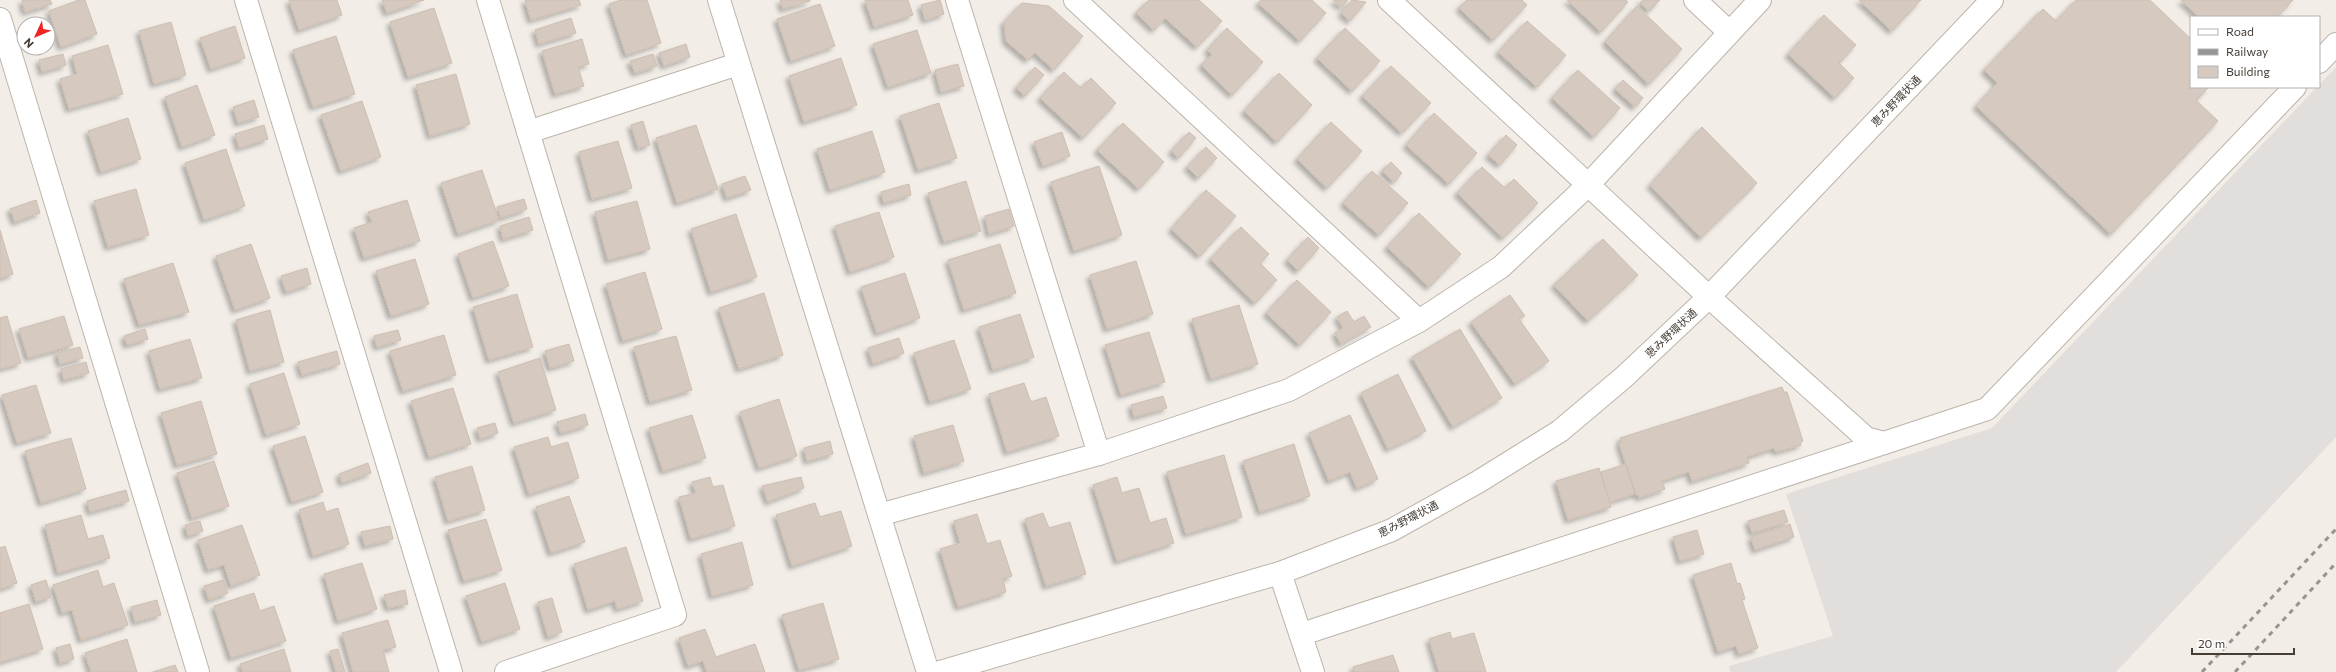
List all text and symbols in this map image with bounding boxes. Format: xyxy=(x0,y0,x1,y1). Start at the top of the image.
north arrow xyxy=(16,16,56,56)
legend xyxy=(2190,16,2320,88)
text: Road xyxy=(2226,24,2254,38)
text: N xyxy=(21,36,36,51)
text: Railway xyxy=(2226,44,2268,58)
text: Building xyxy=(2226,64,2270,78)
street label: 恵み野環状通 xyxy=(1868,72,1923,129)
street label: 恵み野環状通 xyxy=(1642,305,1699,360)
street label: 恵み野環状通 xyxy=(1375,498,1440,539)
scale bar xyxy=(2192,630,2294,656)
text: 20 m xyxy=(2198,636,2225,650)

